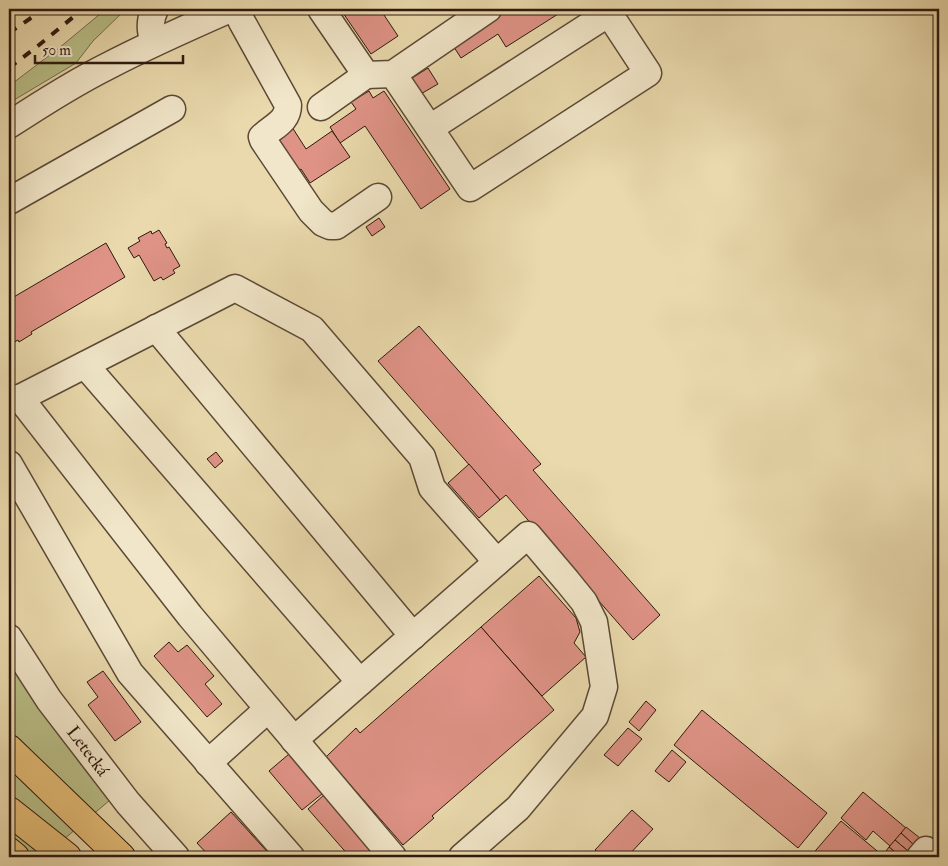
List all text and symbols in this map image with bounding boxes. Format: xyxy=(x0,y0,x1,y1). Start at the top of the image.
scale bar xyxy=(35,32,182,64)
text: 50 m xyxy=(42,41,71,60)
street label: Letecká xyxy=(61,722,114,781)

